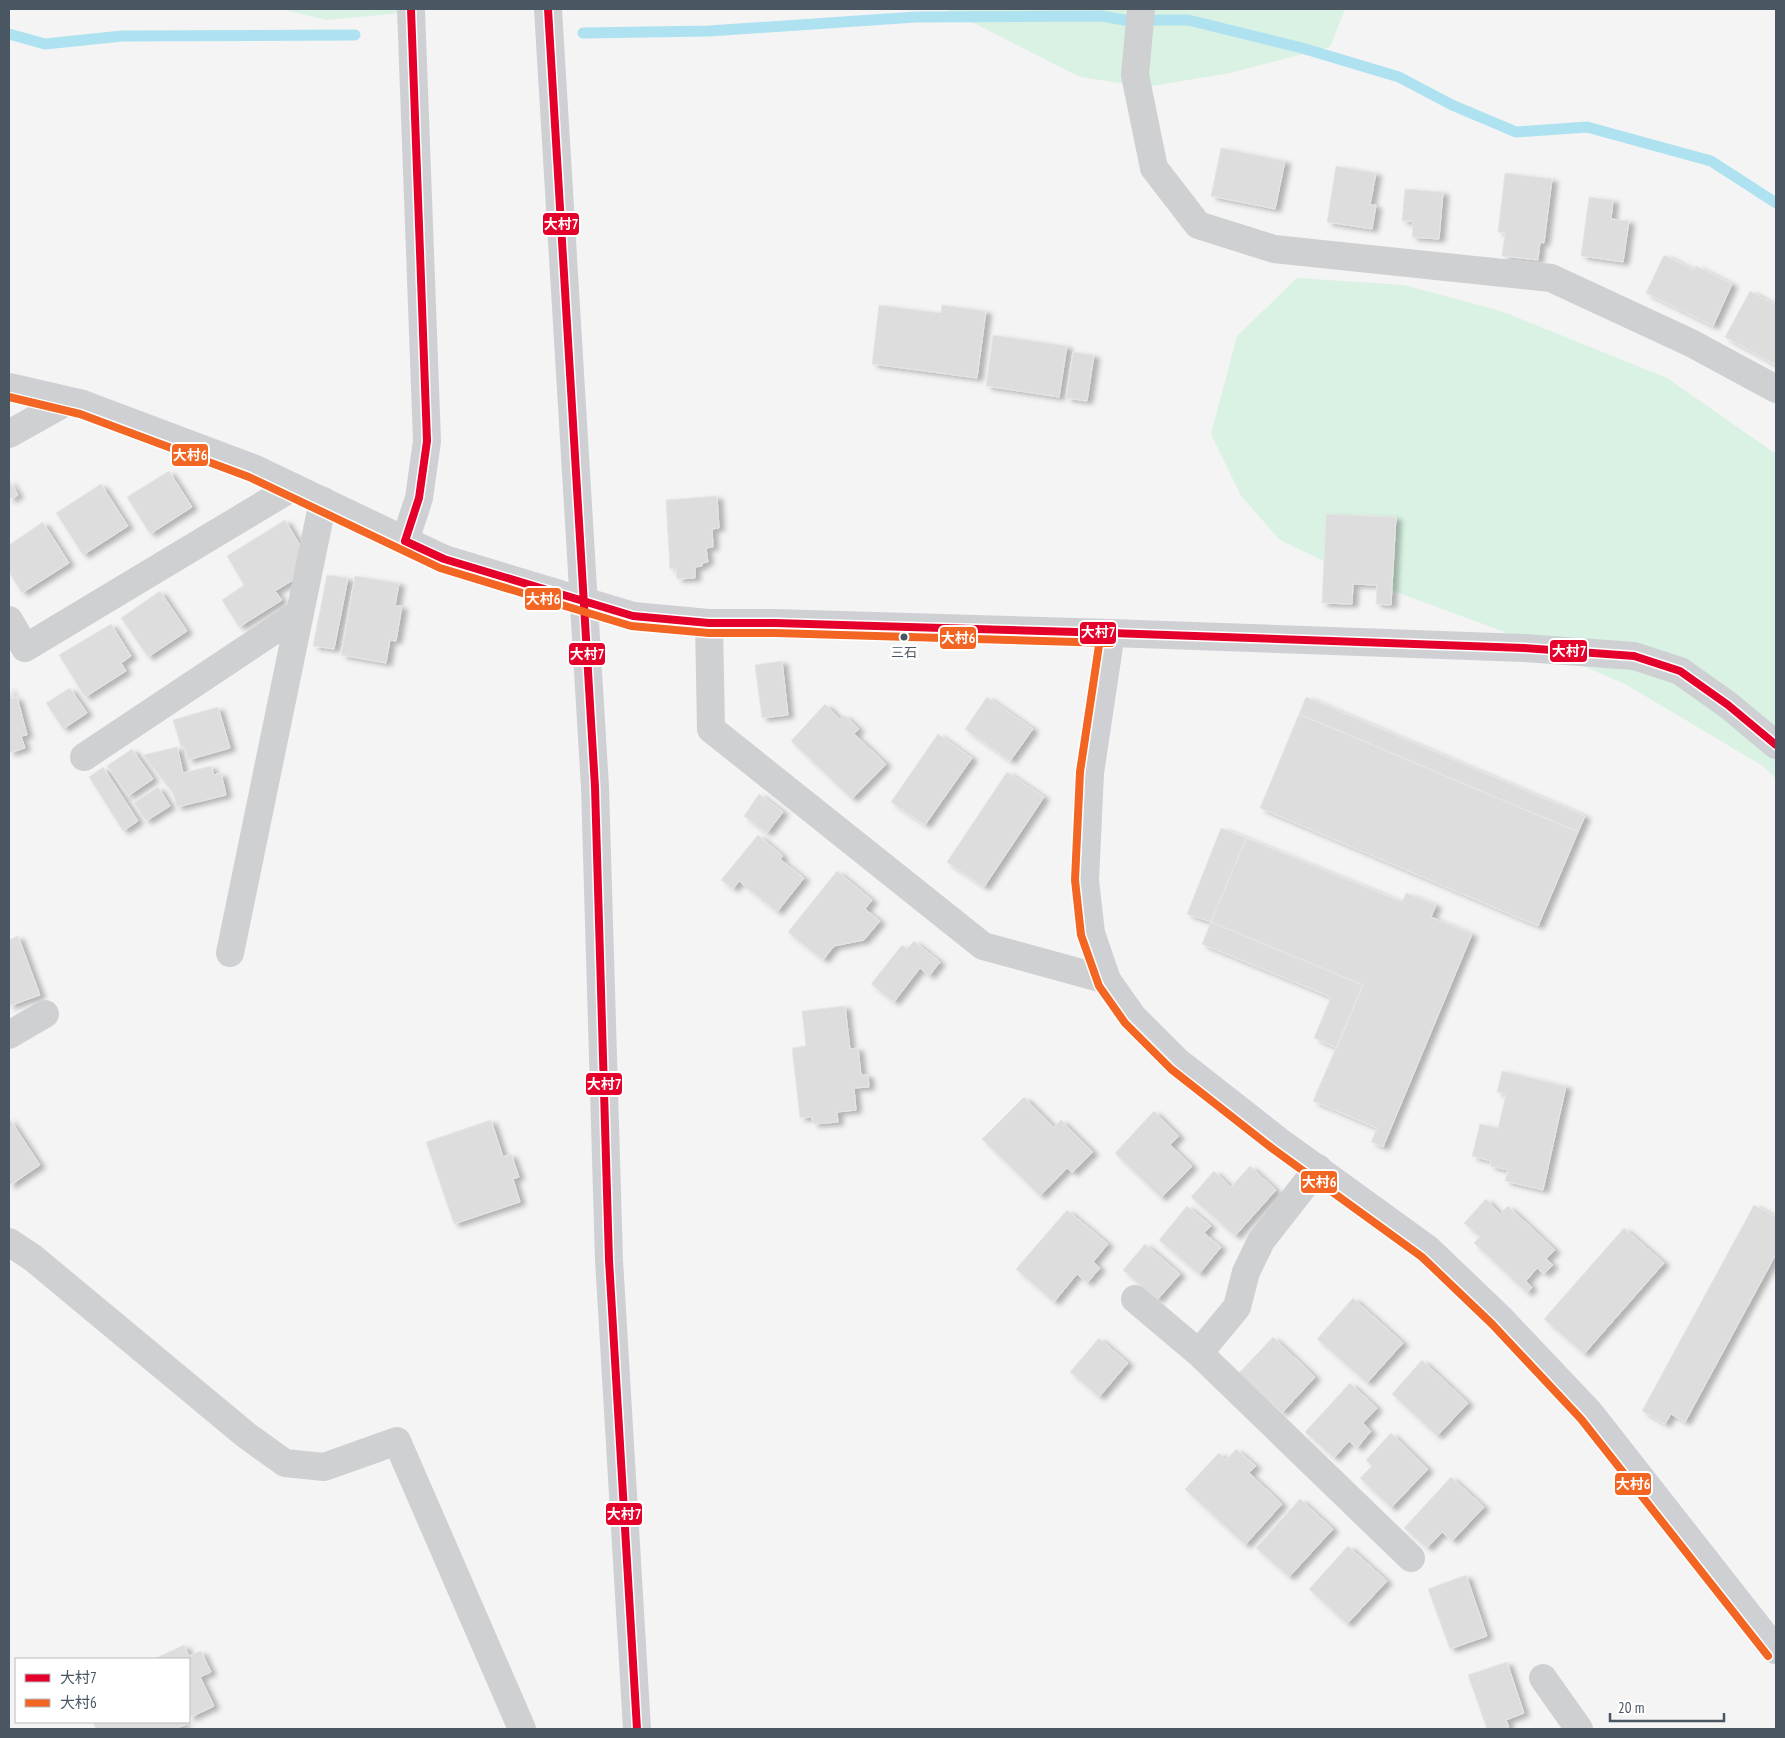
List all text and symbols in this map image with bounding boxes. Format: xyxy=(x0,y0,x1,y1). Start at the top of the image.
line badge: 大村7 xyxy=(542,212,580,236)
text: 大村7 xyxy=(544,215,579,233)
line badge: 大村6 xyxy=(171,443,209,467)
text: 大村6 xyxy=(173,446,208,464)
line badge: 大村6 xyxy=(524,587,562,611)
text: 大村6 xyxy=(526,590,561,608)
line badge: 大村7 xyxy=(1079,621,1117,645)
text: 大村7 xyxy=(1081,623,1116,641)
line badge: 大村6 xyxy=(939,626,977,650)
text: 大村6 xyxy=(941,629,976,647)
marker: 三石 xyxy=(899,632,909,642)
line badge: 大村7 xyxy=(1549,639,1588,663)
line badge: 大村7 xyxy=(568,642,606,666)
text: 大村7 xyxy=(1552,642,1587,660)
place label: 三石 xyxy=(891,644,917,661)
text: 大村7 xyxy=(570,645,605,663)
line badge: 大村7 xyxy=(585,1072,623,1096)
text: 大村7 xyxy=(587,1075,622,1093)
line badge: 大村6 xyxy=(1300,1170,1338,1194)
text: 大村6 xyxy=(1302,1173,1337,1191)
line badge: 大村6 xyxy=(1614,1472,1652,1496)
text: 大村6 xyxy=(1616,1475,1651,1493)
line badge: 大村7 xyxy=(605,1502,643,1526)
text: 大村7 xyxy=(607,1505,642,1523)
legend xyxy=(15,1658,190,1723)
text: 大村7 xyxy=(60,1668,97,1687)
scale bar xyxy=(1610,1690,1724,1722)
text: 大村6 xyxy=(60,1693,97,1712)
text: 20 m xyxy=(1618,1698,1644,1717)

